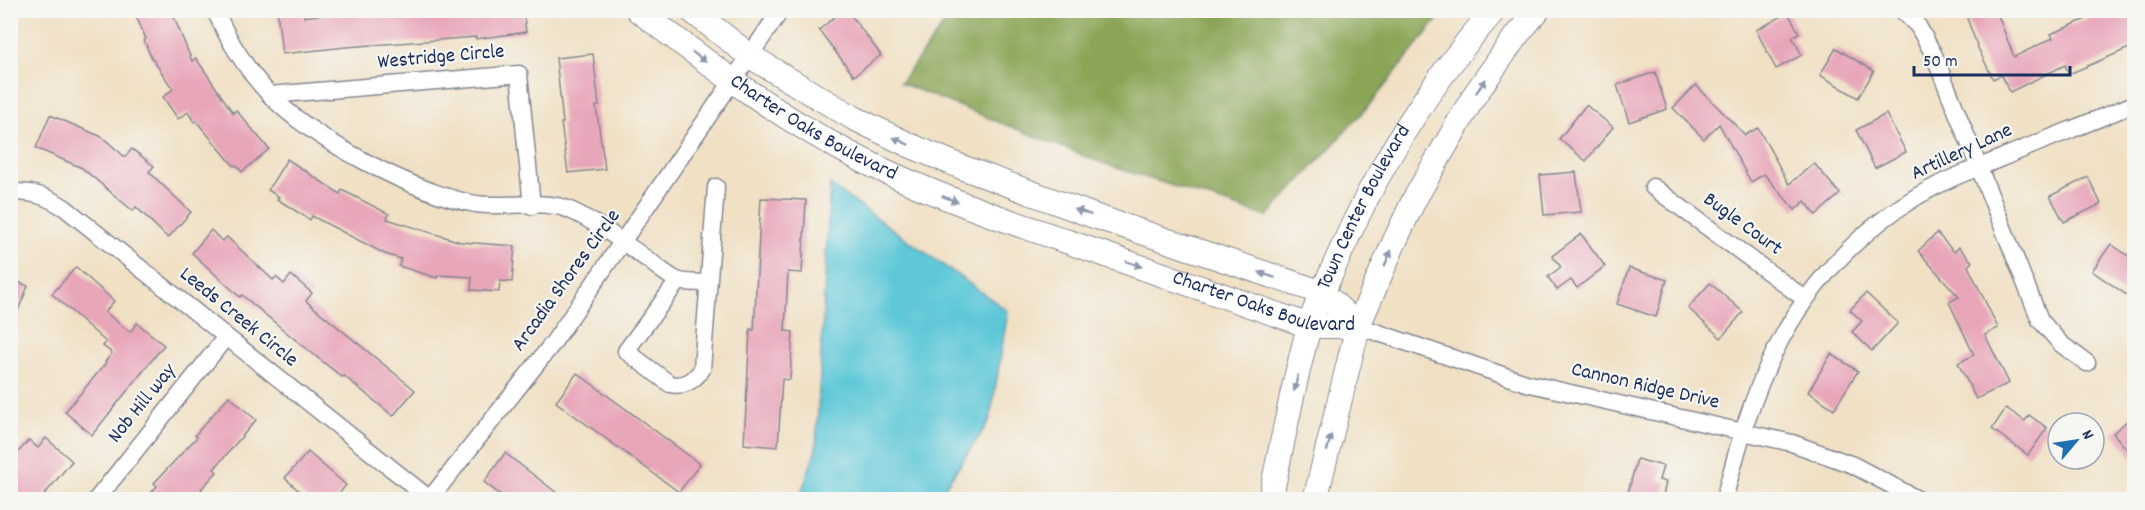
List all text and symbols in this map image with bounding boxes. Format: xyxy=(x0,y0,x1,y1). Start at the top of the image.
street label: Westridge Circle xyxy=(376,38,506,78)
scale bar xyxy=(1914,39,2070,77)
text: 50 m xyxy=(1923,50,1958,75)
one-way arrow xyxy=(692,51,707,63)
street label: Charter Oaks Boulevard xyxy=(723,68,902,190)
one-way arrow xyxy=(1475,79,1487,95)
street label: Artillery Lane xyxy=(1906,116,2018,190)
street label: Town Center Boulevard xyxy=(1310,119,1419,295)
one-way arrow xyxy=(893,136,910,145)
street label: Bugle Court xyxy=(1696,186,1788,264)
one-way arrow xyxy=(941,195,959,204)
street label: Arcadia Shores Circle xyxy=(505,204,629,358)
one-way arrow xyxy=(1073,206,1091,216)
one-way arrow xyxy=(1383,248,1393,266)
one-way arrow xyxy=(1125,260,1143,270)
street label: Leeds Creek Circle xyxy=(172,261,304,375)
street label: Charter Oaks Boulevard xyxy=(1168,264,1355,341)
one-way arrow xyxy=(1258,269,1276,279)
street label: Cannon Ridge Drive xyxy=(1568,355,1722,419)
street label: Nob Hill way xyxy=(101,357,185,450)
one-way arrow xyxy=(1291,373,1301,392)
north arrow xyxy=(2046,411,2106,471)
text: N xyxy=(2075,426,2099,444)
one-way arrow xyxy=(1324,433,1334,452)

